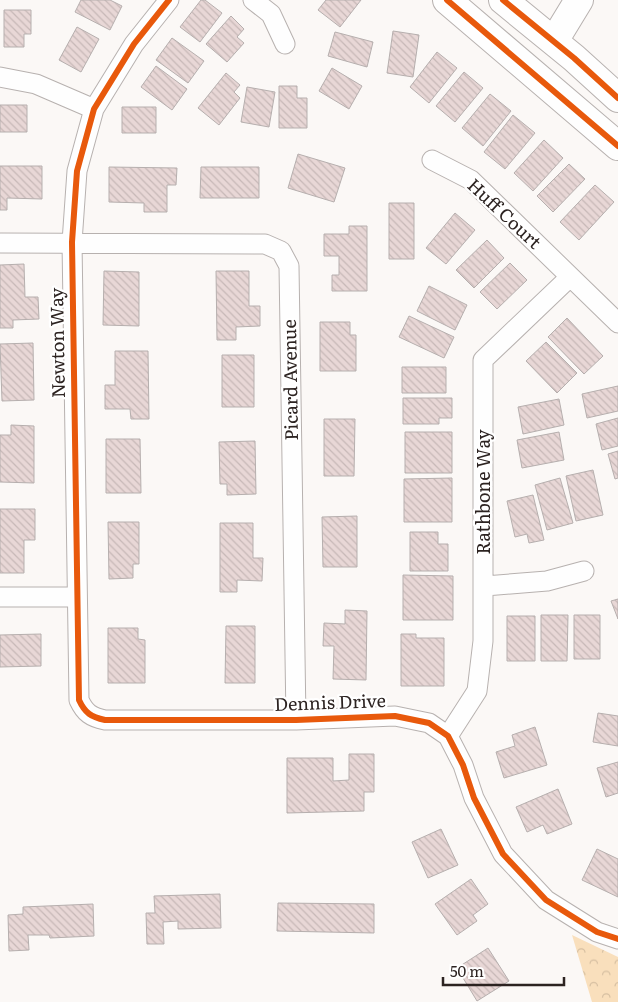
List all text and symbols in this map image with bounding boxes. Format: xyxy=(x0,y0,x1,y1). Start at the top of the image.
street label: Huff Court xyxy=(462,171,549,255)
street label: Newton Way xyxy=(42,287,71,398)
street label: Picard Avenue xyxy=(275,319,304,441)
street label: Rathbone Way xyxy=(469,429,496,555)
street label: Dennis Drive xyxy=(274,686,386,717)
scale bar xyxy=(443,954,564,986)
text: 50 m xyxy=(450,959,484,982)

